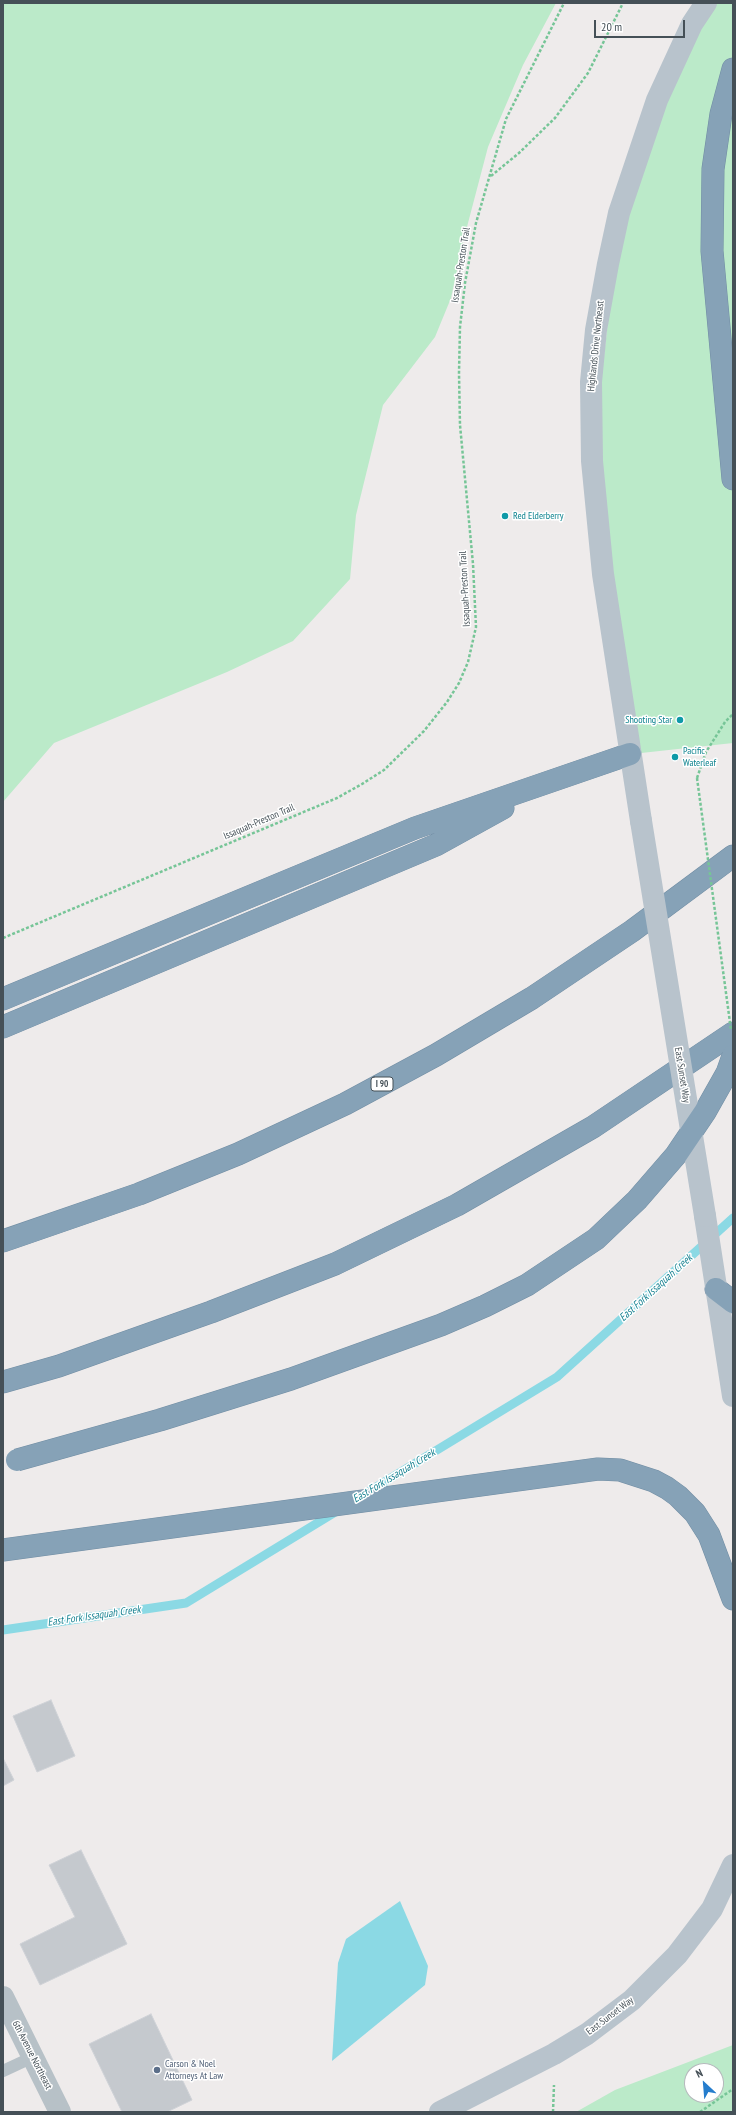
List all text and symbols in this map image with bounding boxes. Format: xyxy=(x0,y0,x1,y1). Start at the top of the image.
scale bar xyxy=(596,12,687,38)
text: 20 m xyxy=(601,19,622,34)
street label: Issaquah-Preston Trail xyxy=(449,227,473,303)
street label: Highlands Drive Northeast xyxy=(585,300,607,392)
place label: Red Elderberry xyxy=(513,510,564,522)
marker: Red Elderberry xyxy=(500,511,510,521)
street label: Issaquah-Preston Trail xyxy=(457,551,473,627)
place label: Shooting Star xyxy=(625,714,672,726)
marker: Shooting Star xyxy=(675,715,685,725)
place label: Pacific Waterleaf xyxy=(683,745,716,768)
marker: Pacific Waterleaf xyxy=(670,752,680,762)
street label: Issaquah-Preston Trail xyxy=(222,802,296,842)
street label: East Sunset Way xyxy=(672,1046,692,1104)
road number: I 90 xyxy=(371,1077,393,1091)
water label: East Fork Issaquah Creek xyxy=(617,1252,695,1324)
water label: East Fork Issaquah Creek xyxy=(350,1446,438,1506)
water label: East Fork Issaquah Creek xyxy=(47,1603,141,1629)
street label: East Sunset Way xyxy=(584,1994,636,2038)
street label: 6th Avenue Northeast xyxy=(10,2019,54,2091)
place label: Carson & Noel Attorneys At Law xyxy=(165,2058,223,2082)
north arrow xyxy=(684,2063,724,2103)
marker: Carson & Noel Attorneys At Law xyxy=(152,2065,162,2075)
text: N xyxy=(693,2066,705,2081)

